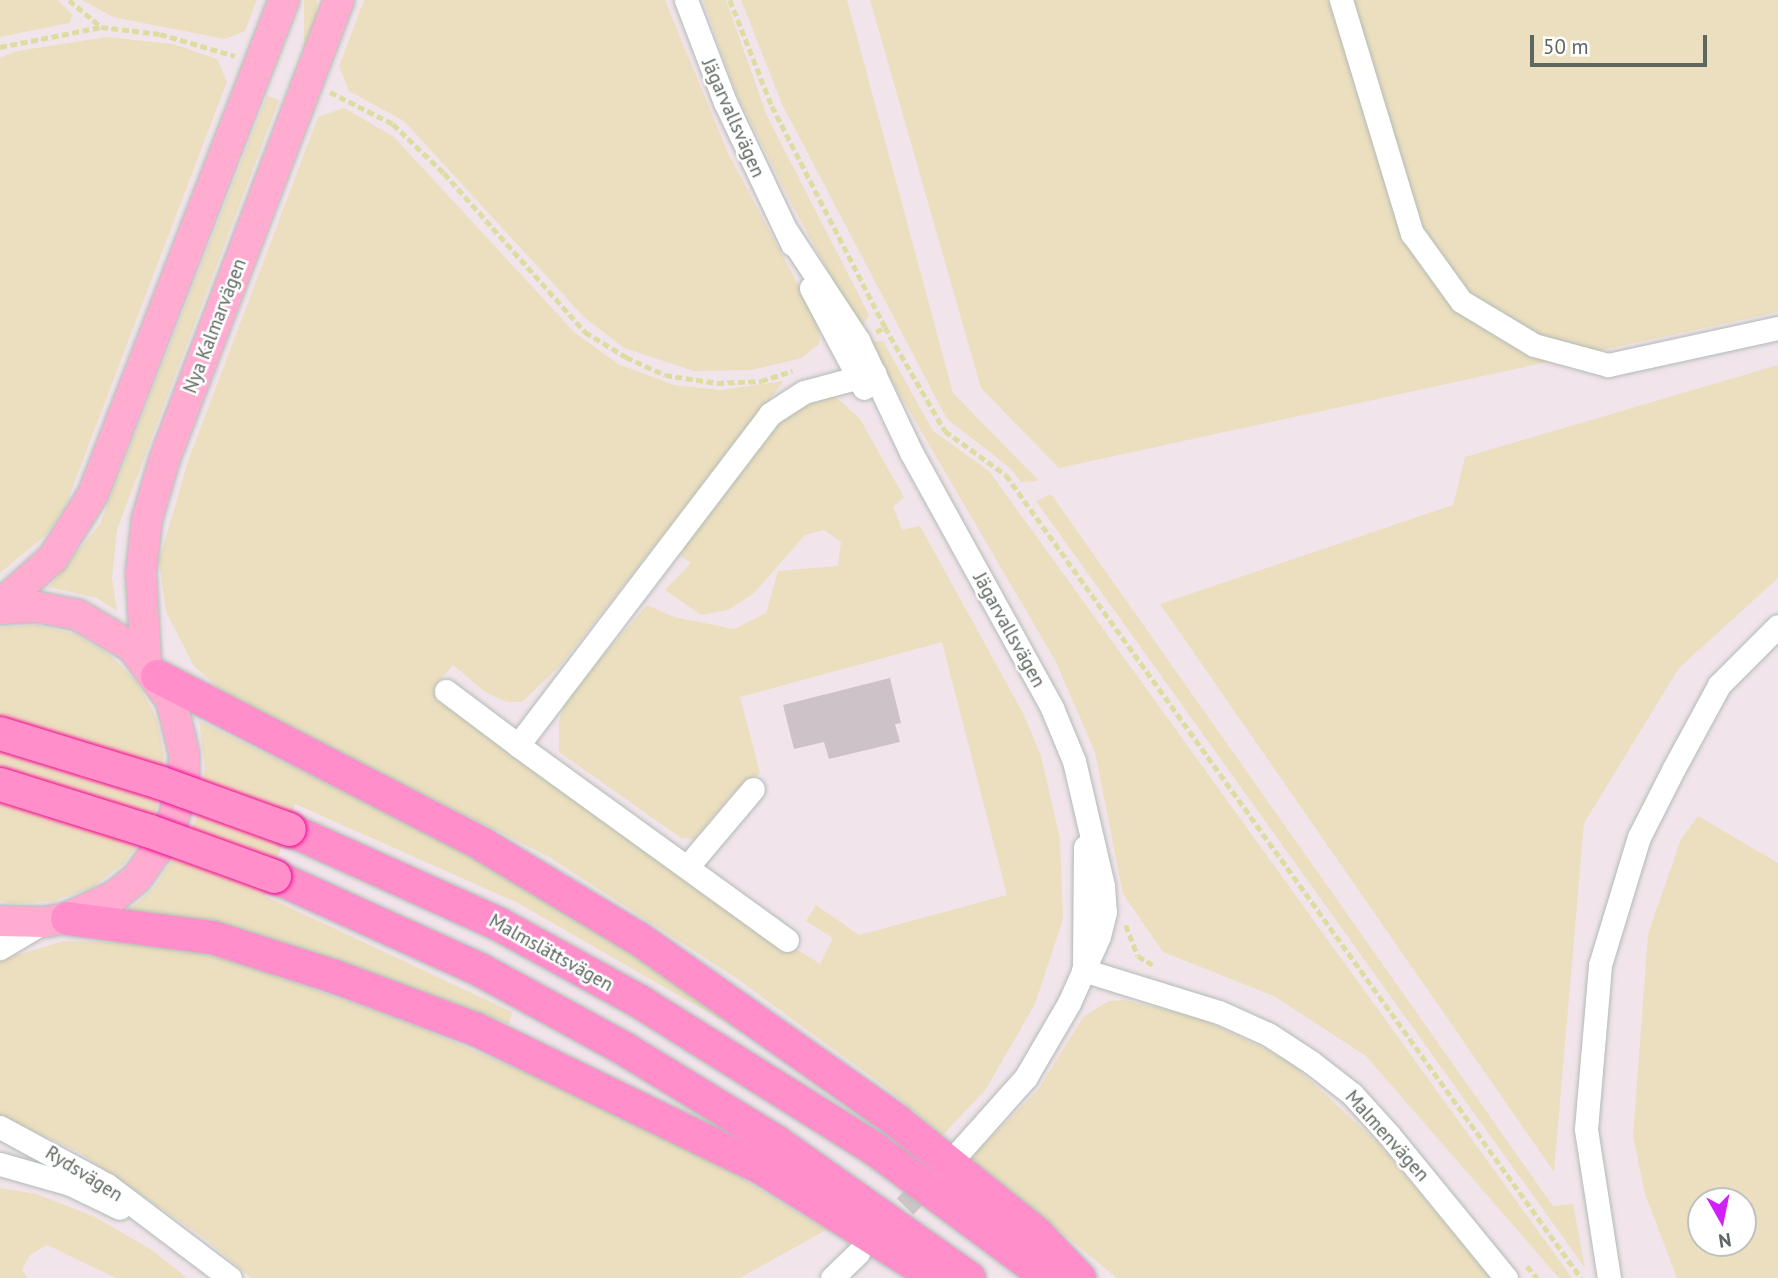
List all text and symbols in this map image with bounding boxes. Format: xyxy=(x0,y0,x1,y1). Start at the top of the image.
scale bar xyxy=(1533,21,1710,65)
text: 50 m xyxy=(1543,33,1589,60)
street label: Jägarvallsvägen xyxy=(697,55,769,181)
street label: Nya Kalmarvägen xyxy=(179,255,251,397)
street label: Jägarvallsvägen xyxy=(968,569,1050,691)
street label: Malmslättsvägen xyxy=(485,910,617,996)
street label: Malmenvägen xyxy=(1340,1086,1434,1186)
street label: Rydsvägen xyxy=(41,1141,127,1207)
north arrow xyxy=(1687,1187,1757,1257)
text: N xyxy=(1717,1228,1733,1254)

